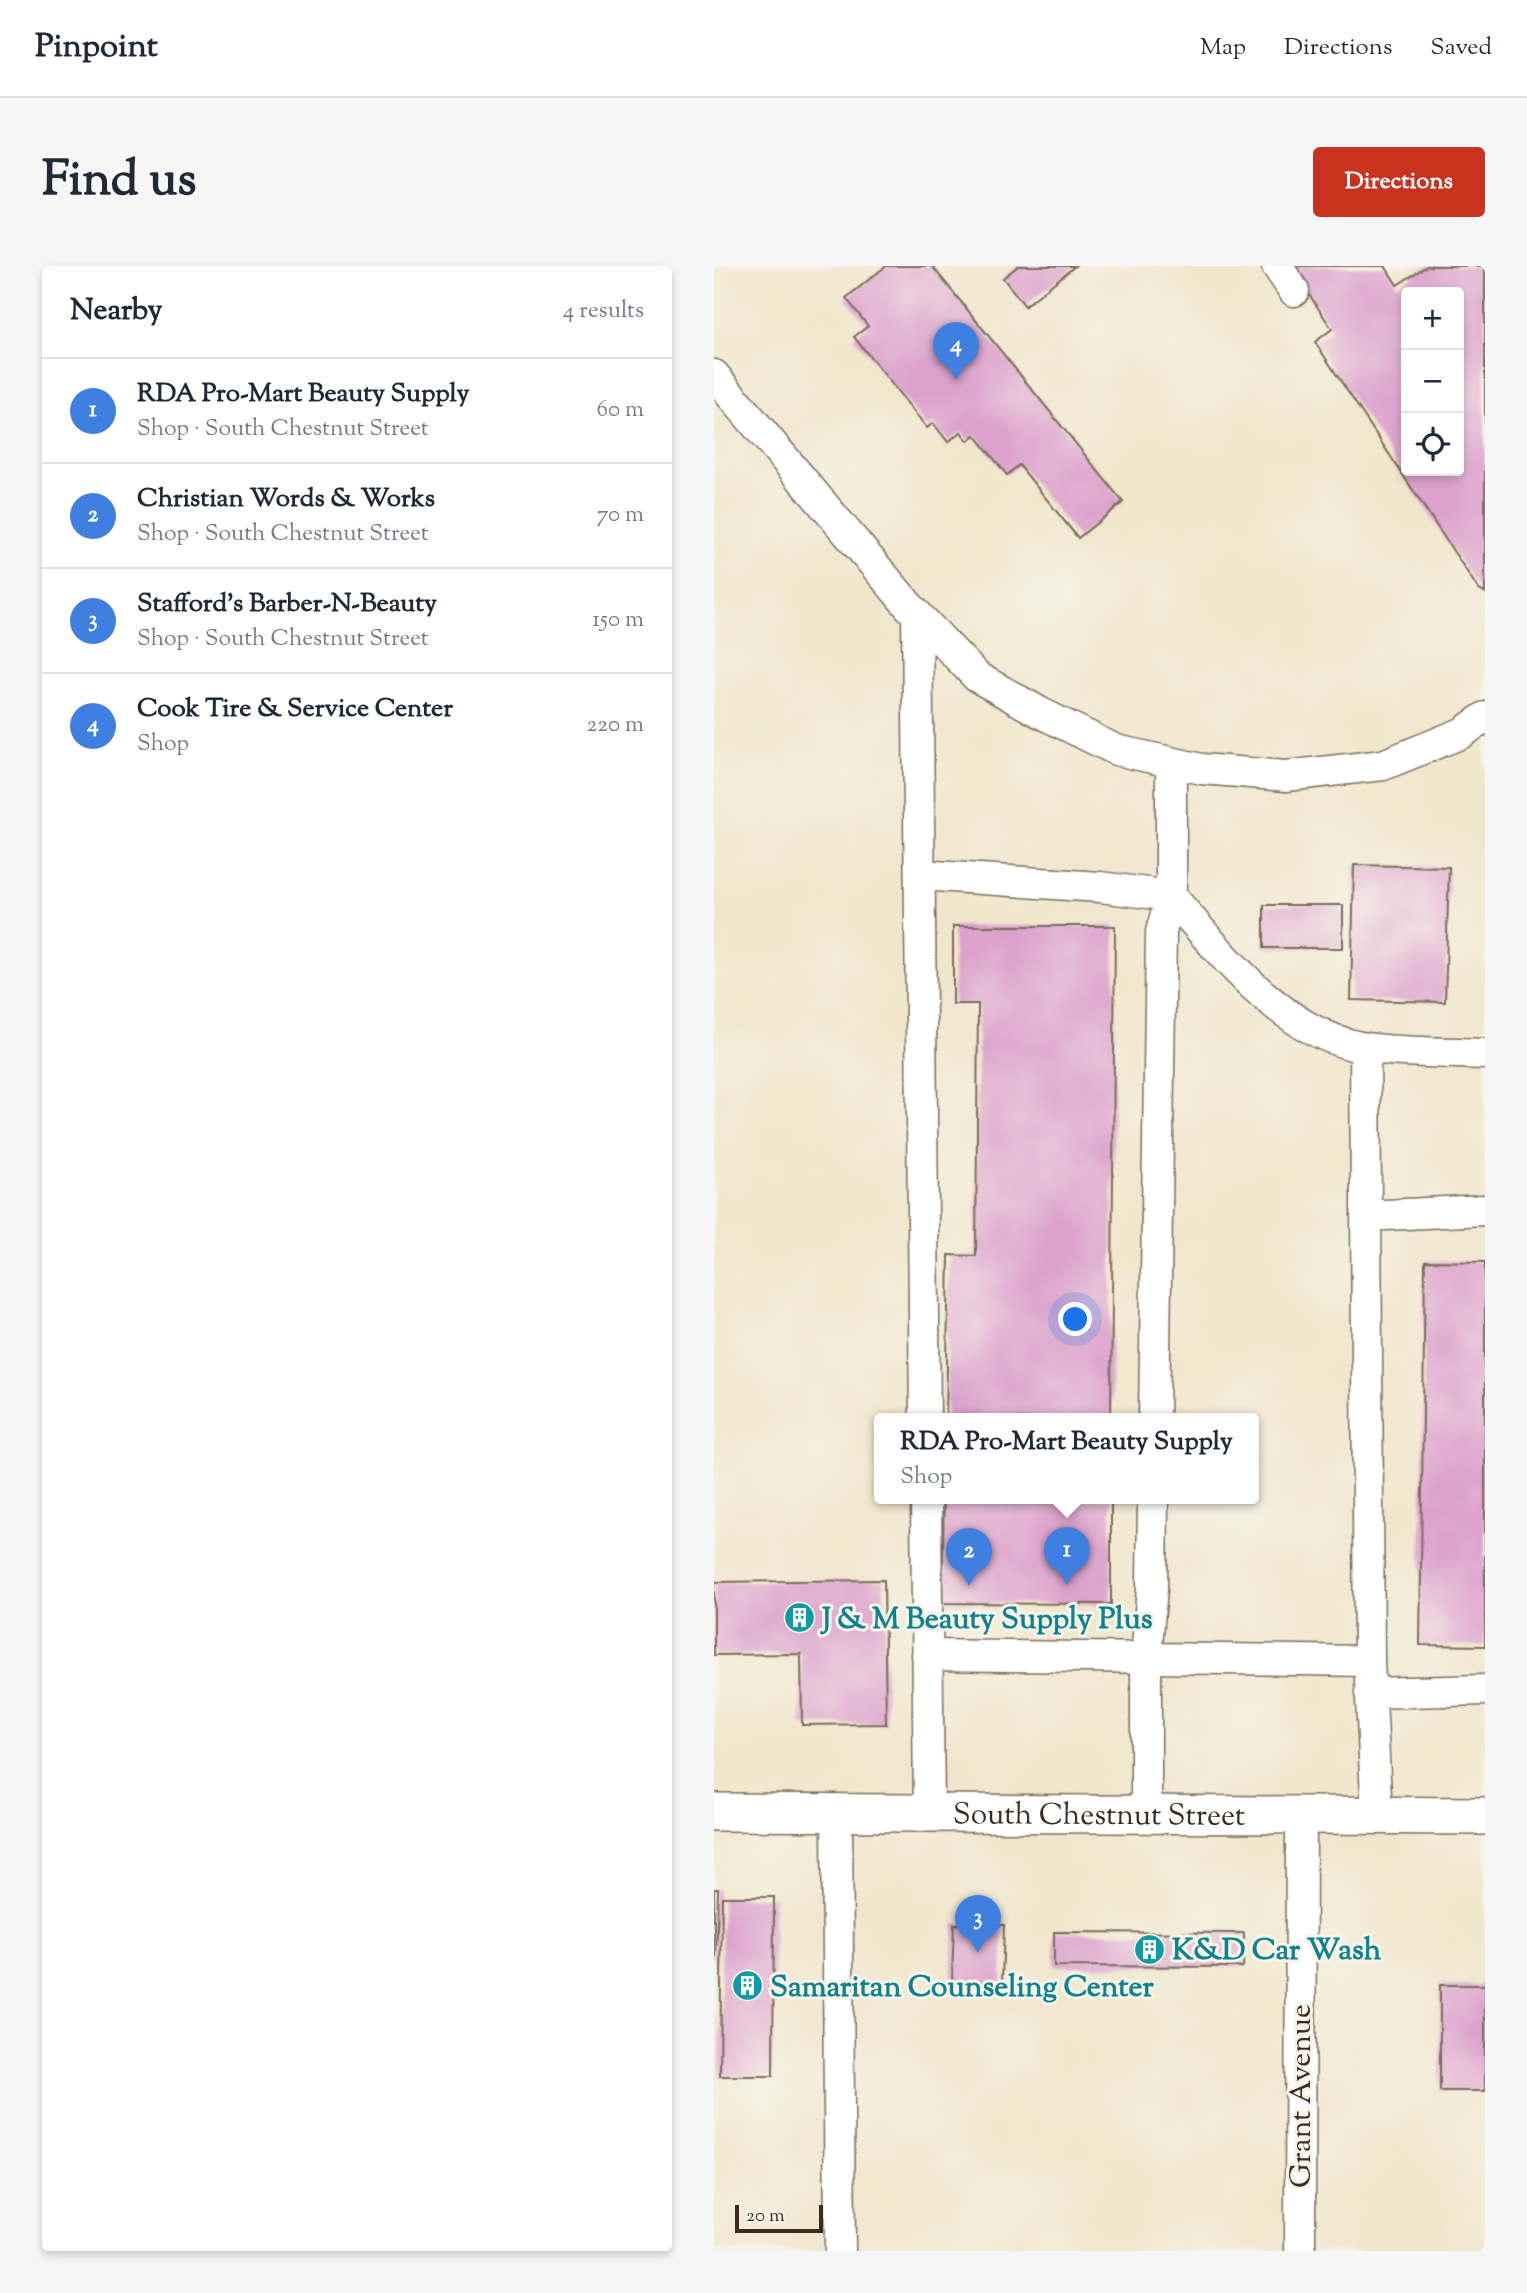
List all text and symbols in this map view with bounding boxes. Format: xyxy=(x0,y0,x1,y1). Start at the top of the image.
text: Pinpoint xyxy=(35,24,158,72)
text: Map xyxy=(1200,31,1246,65)
text: Directions xyxy=(1284,31,1392,65)
text: Saved xyxy=(1430,31,1492,65)
text: Find us xyxy=(42,147,196,217)
button: Directions xyxy=(1313,147,1485,217)
map controls xyxy=(1401,287,1464,476)
button: + xyxy=(1401,287,1464,350)
text: Nearby xyxy=(70,290,162,333)
text: 4 results xyxy=(563,295,644,328)
pin: 4 xyxy=(933,322,979,380)
button: − xyxy=(1401,350,1464,413)
text: RDA Pro-Mart Beauty Supply xyxy=(137,376,469,413)
text: 1 xyxy=(89,394,97,427)
text: 60 m xyxy=(596,394,644,427)
text: Shop · South Chestnut Street xyxy=(137,413,429,446)
button: locate xyxy=(1401,413,1464,476)
text: Christian Words & Works xyxy=(137,481,435,518)
text: 2 xyxy=(88,499,98,532)
text: 70 m xyxy=(597,499,644,532)
text: Shop · South Chestnut Street xyxy=(137,518,429,551)
text: Stafford's Barber-N-Beauty xyxy=(137,586,437,623)
text: 3 xyxy=(88,604,98,637)
text: 150 m xyxy=(592,604,644,637)
text: Shop · South Chestnut Street xyxy=(137,623,429,656)
text: Cook Tire & Service Center xyxy=(137,691,453,728)
text: 4 xyxy=(87,709,99,742)
text: 220 m xyxy=(586,709,644,742)
text: Shop xyxy=(137,728,189,761)
your location xyxy=(1058,1302,1092,1336)
popup xyxy=(874,1413,1259,1504)
text: RDA Pro-Mart Beauty Supply xyxy=(900,1424,1233,1461)
text: Shop xyxy=(900,1461,952,1494)
pin: 1 xyxy=(1044,1527,1090,1585)
pin: 2 xyxy=(946,1528,992,1586)
place label: J & M Beauty Supply Plus xyxy=(820,1599,1153,1642)
building icon: J & M Beauty Supply Plus xyxy=(782,1601,816,1635)
street label: South Chestnut Street xyxy=(953,1794,1245,1839)
pin: 3 xyxy=(955,1895,1001,1953)
place label: K&D Car Wash xyxy=(1172,1930,1382,1973)
building icon: K&D Car Wash xyxy=(1132,1932,1166,1966)
place label: Samaritan Counseling Center xyxy=(770,1967,1154,2010)
building icon: Samaritan Counseling Center xyxy=(730,1969,764,2003)
street label: Grant Avenue xyxy=(1281,2004,1324,2188)
scale bar xyxy=(735,2202,822,2234)
text: 20 m xyxy=(746,2203,785,2230)

